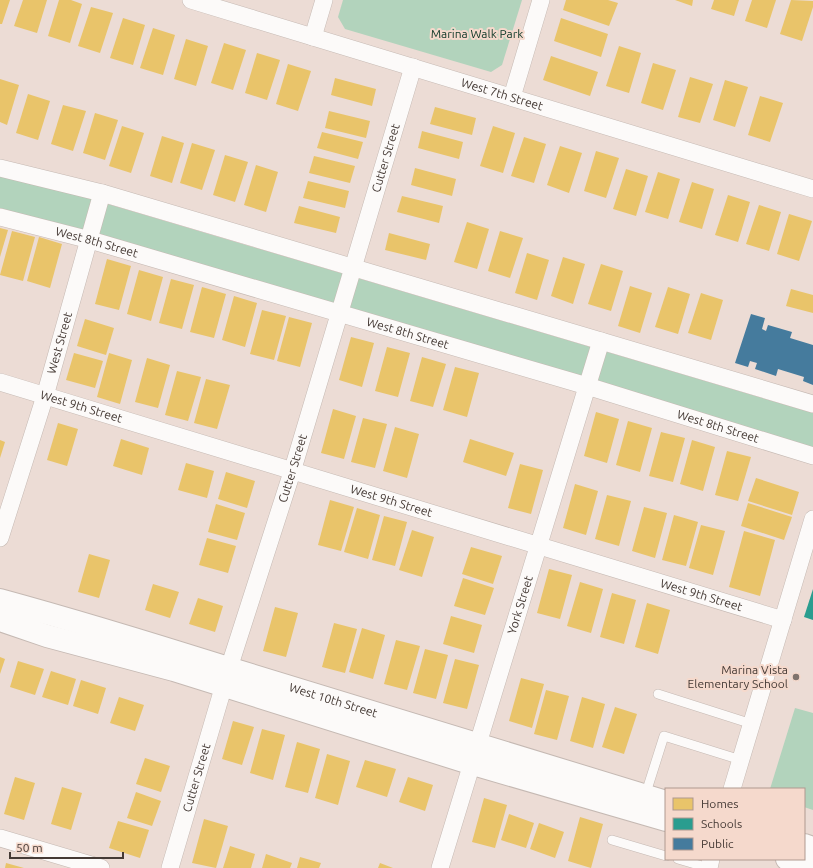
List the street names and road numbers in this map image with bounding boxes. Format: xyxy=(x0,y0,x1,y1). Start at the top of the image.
street label: West 7th Street xyxy=(460,75,545,113)
street label: Cutter Street xyxy=(369,122,402,194)
street label: West 8th Street xyxy=(54,224,140,260)
street label: West Street xyxy=(45,310,74,375)
street label: West 8th Street xyxy=(365,315,451,351)
street label: West 9th Street xyxy=(39,388,124,425)
street label: West 8th Street xyxy=(676,407,761,445)
street label: Cutter Street xyxy=(276,432,309,504)
street label: West 9th Street xyxy=(349,482,434,519)
street label: York Street xyxy=(505,574,535,636)
street label: West 9th Street xyxy=(659,576,744,613)
street label: West 10th Street xyxy=(288,680,379,720)
street label: Cutter Street xyxy=(180,742,212,814)

